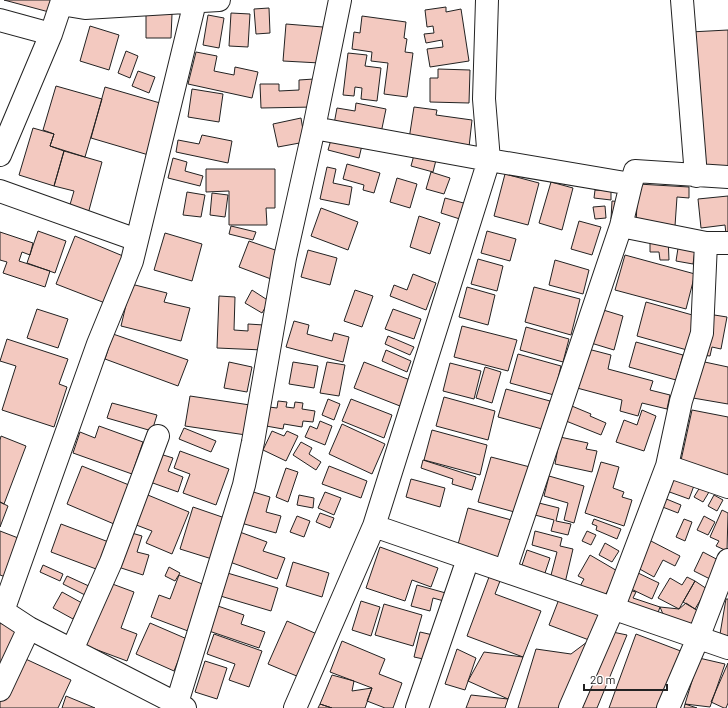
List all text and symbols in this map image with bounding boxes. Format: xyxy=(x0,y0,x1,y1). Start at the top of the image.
scale bar xyxy=(584,666,667,692)
text: 20 m xyxy=(590,672,616,686)

